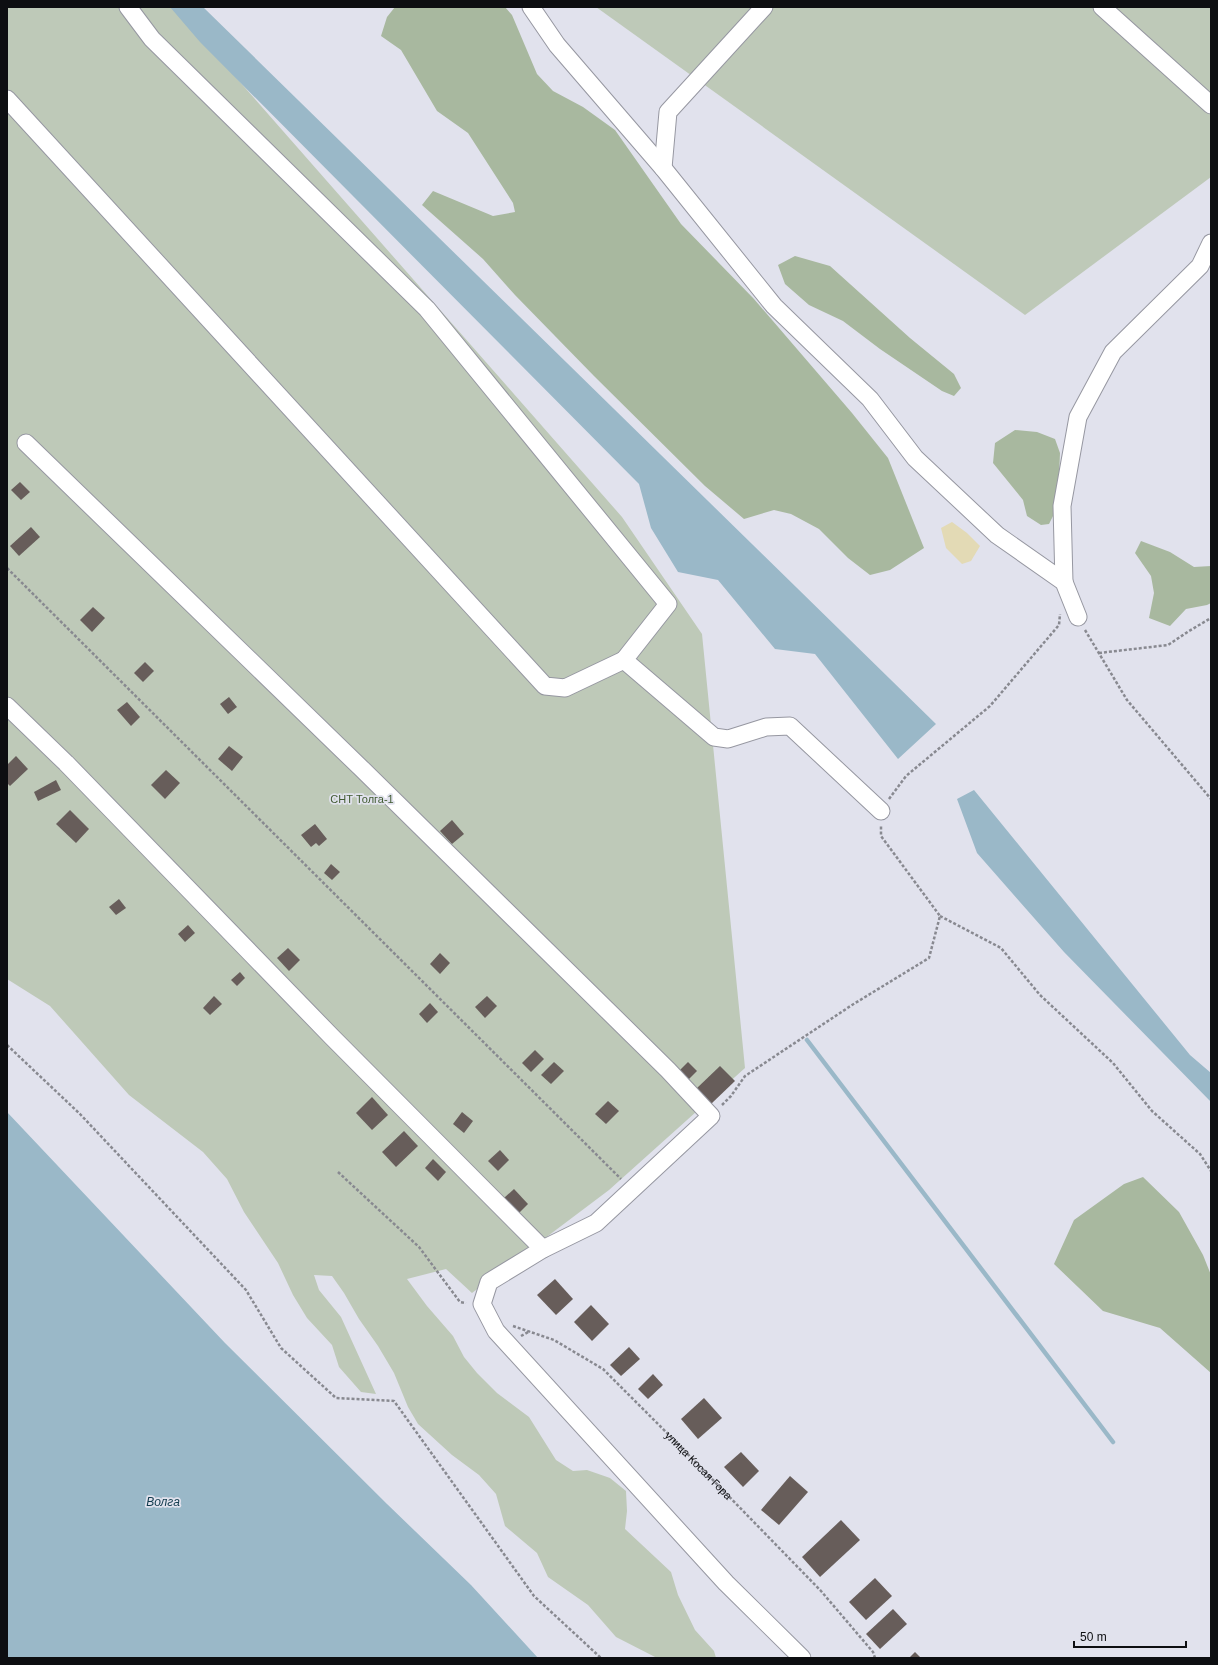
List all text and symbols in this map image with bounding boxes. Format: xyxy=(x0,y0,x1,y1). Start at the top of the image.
park label: СНТ Толга-1 xyxy=(330,793,394,805)
street label: улица Косая Гора xyxy=(663,1429,735,1502)
water label: Волга xyxy=(146,1495,180,1509)
scale bar xyxy=(1074,1623,1186,1649)
text: 50 m xyxy=(1080,1630,1107,1644)

